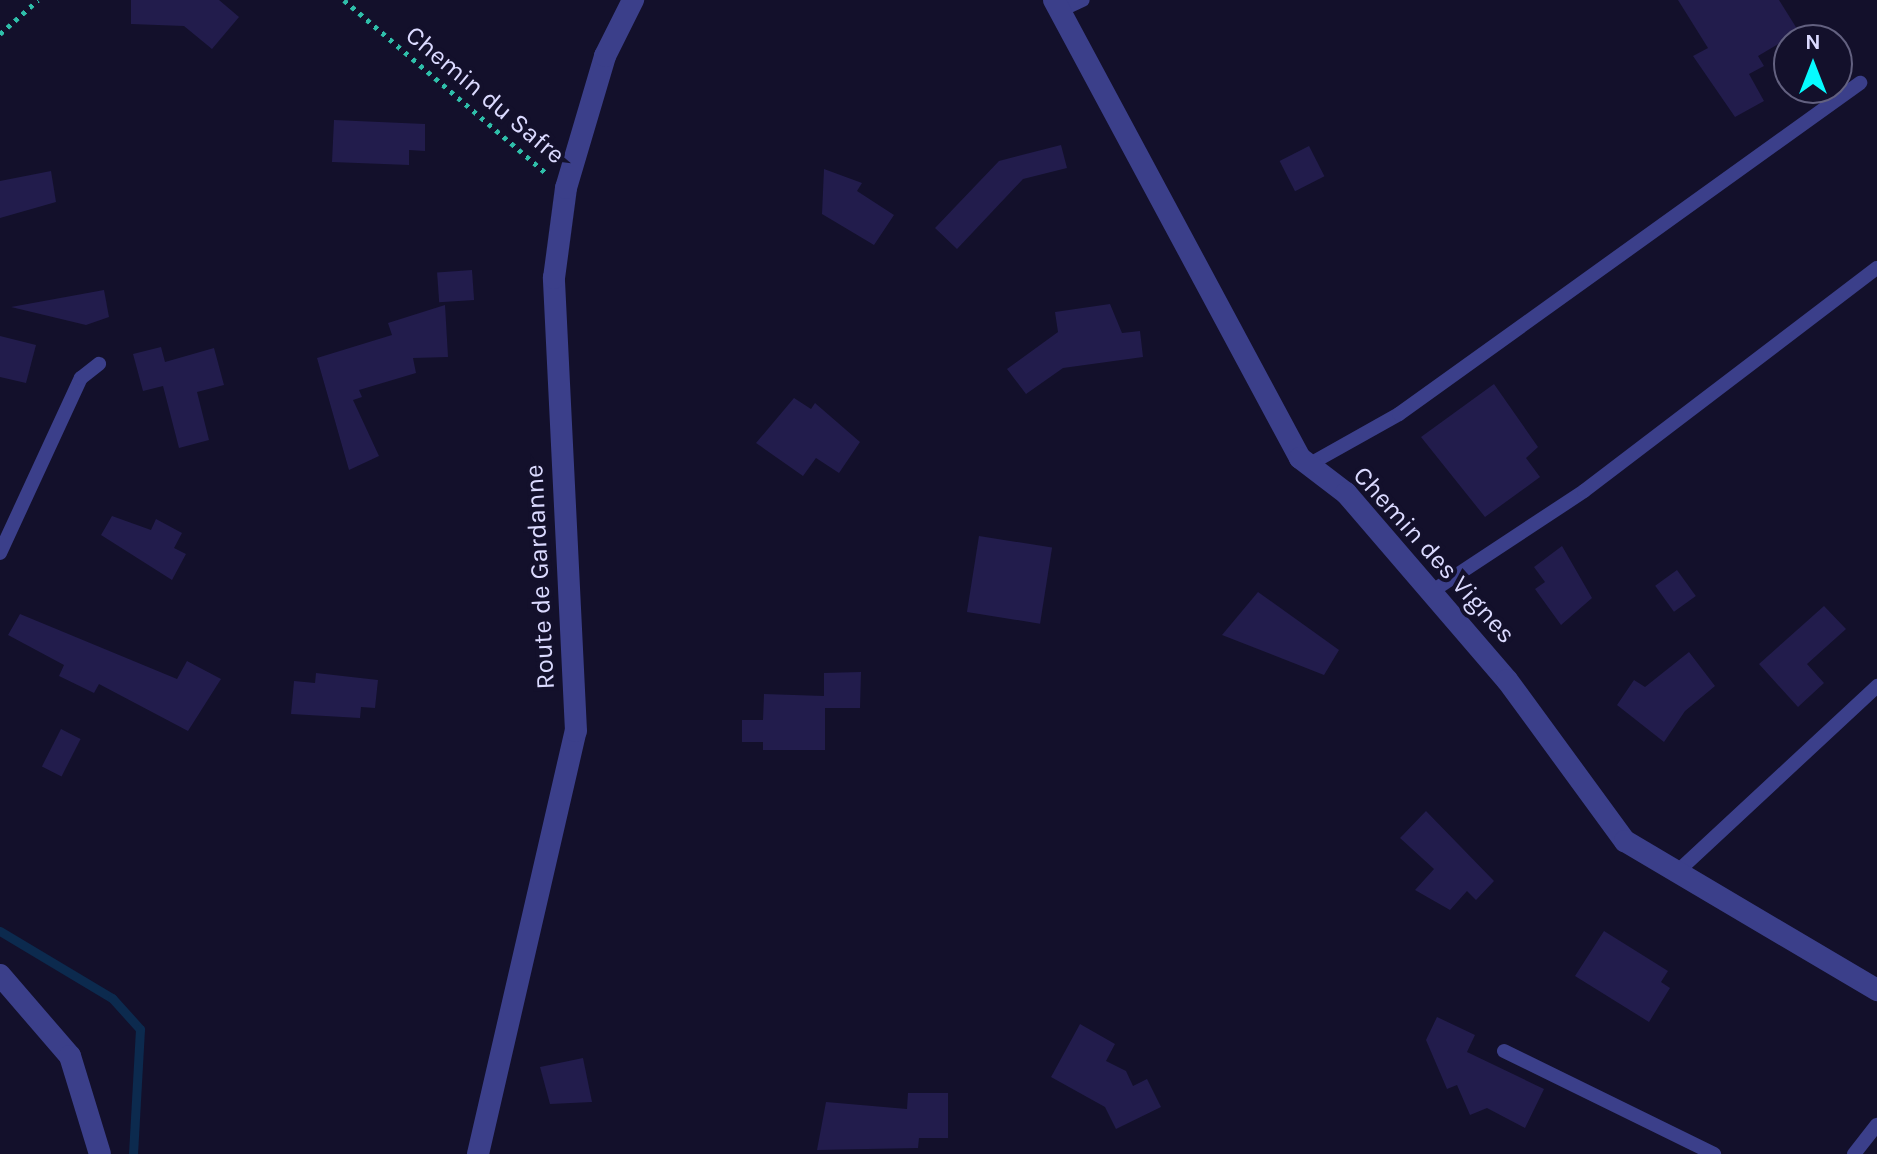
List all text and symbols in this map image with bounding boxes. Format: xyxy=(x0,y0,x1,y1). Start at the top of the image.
street label: Chemin du Safre xyxy=(399,19,571,171)
north arrow xyxy=(1773,24,1853,104)
text: N xyxy=(1805,29,1821,55)
street label: Chemin des Vignes xyxy=(1346,460,1522,650)
street label: Route de Gardanne xyxy=(519,464,561,690)

